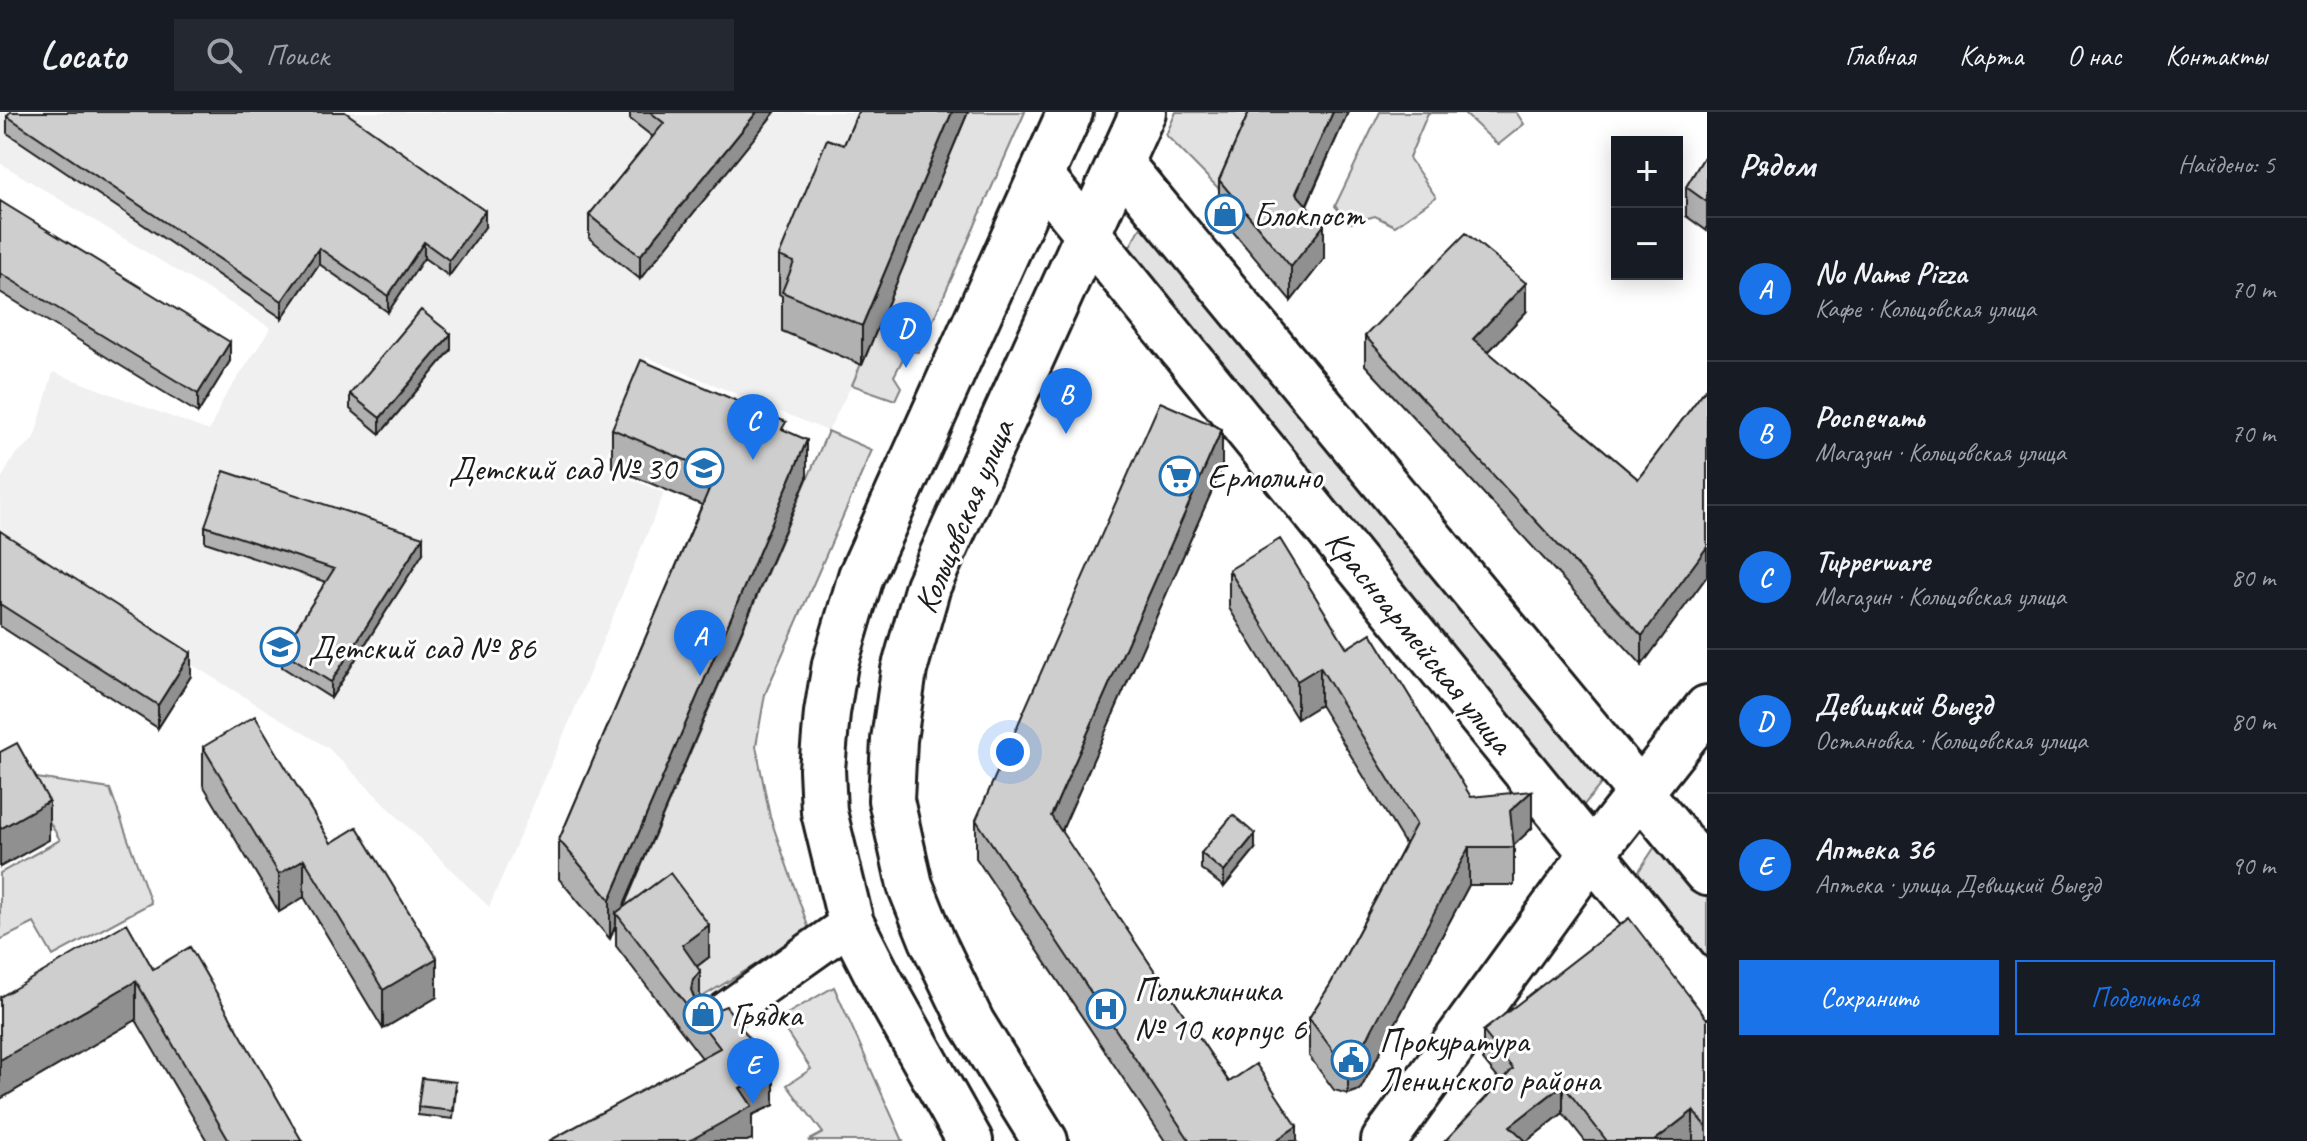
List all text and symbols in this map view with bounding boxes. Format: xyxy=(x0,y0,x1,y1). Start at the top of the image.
search box xyxy=(174,19,734,91)
text: Locato xyxy=(40,32,126,79)
icon: search xyxy=(202,33,246,77)
text: Поиск xyxy=(266,36,329,74)
text: Главная xyxy=(1845,38,1915,73)
text: Карта xyxy=(1959,38,2023,73)
text: О нас xyxy=(2067,38,2121,73)
text: Контакты xyxy=(2165,38,2267,73)
map controls xyxy=(1611,136,1683,280)
button: + xyxy=(1611,136,1683,208)
text: Рядом xyxy=(1739,143,1815,186)
text: Найдено: 5 xyxy=(2178,148,2275,181)
shop icon: Блокпост xyxy=(1204,193,1246,235)
place label: Блокпост xyxy=(1253,193,1366,236)
button: − xyxy=(1611,208,1683,280)
text: No Name Pizza xyxy=(1815,254,1967,292)
text: A xyxy=(1758,273,1772,306)
text: 70 m xyxy=(2231,273,2275,306)
text: Кафе · Кольцовская улица xyxy=(1815,292,2036,325)
pin: D xyxy=(880,302,932,368)
pin: B xyxy=(1040,368,1092,434)
pin: C xyxy=(727,394,779,460)
text: Роспечать xyxy=(1815,398,1924,436)
street label: Кольцовская улица xyxy=(903,411,1024,619)
text: B xyxy=(1758,417,1772,450)
text: 70 m xyxy=(2231,417,2275,450)
text: Магазин · Кольцовская улица xyxy=(1815,436,2066,469)
place label: Детский сад № 30 xyxy=(448,447,679,490)
school or university icon: Детский сад № 30 xyxy=(683,447,725,489)
supermarket icon: Ермолино xyxy=(1158,455,1200,497)
place label: Ермолино xyxy=(1207,455,1324,498)
street label: Красноармейская улица xyxy=(1316,521,1525,764)
text: Tupperware xyxy=(1815,542,1930,580)
text: C xyxy=(1759,561,1771,594)
text: 80 m xyxy=(2231,561,2275,594)
text: Магазин · Кольцовская улица xyxy=(1815,580,2066,613)
pin: A xyxy=(674,610,726,676)
school or university icon: Детский сад № 86 xyxy=(259,626,301,668)
place label: Детский сад № 86 xyxy=(308,626,537,669)
text: Девицкий Выезд xyxy=(1815,686,1992,724)
text: D xyxy=(1757,705,1773,738)
text: 80 m xyxy=(2231,705,2275,738)
text: Остановка · Кольцовская улица xyxy=(1815,724,2087,757)
your location xyxy=(990,732,1030,772)
text: Аптека 36 xyxy=(1815,830,1933,868)
text: E xyxy=(1758,849,1772,882)
text: 90 m xyxy=(2231,849,2275,882)
text: Аптека · улица Девицкий Выезд xyxy=(1815,868,2100,901)
button: Сохранить xyxy=(1739,960,1999,1035)
button: Поделиться xyxy=(2015,960,2275,1035)
place label: Поликлиника № 10 корпус 6 xyxy=(1134,968,1308,1050)
hospital icon: Поликлиника № 10 корпус 6 xyxy=(1085,988,1127,1030)
shop icon: Грядка xyxy=(682,993,724,1035)
place label: Грядка xyxy=(731,993,804,1036)
place label: Прокуратура Ленинского района xyxy=(1379,1019,1602,1101)
pin: E xyxy=(727,1038,779,1104)
public building icon: Прокуратура Ленинского района xyxy=(1330,1039,1372,1081)

